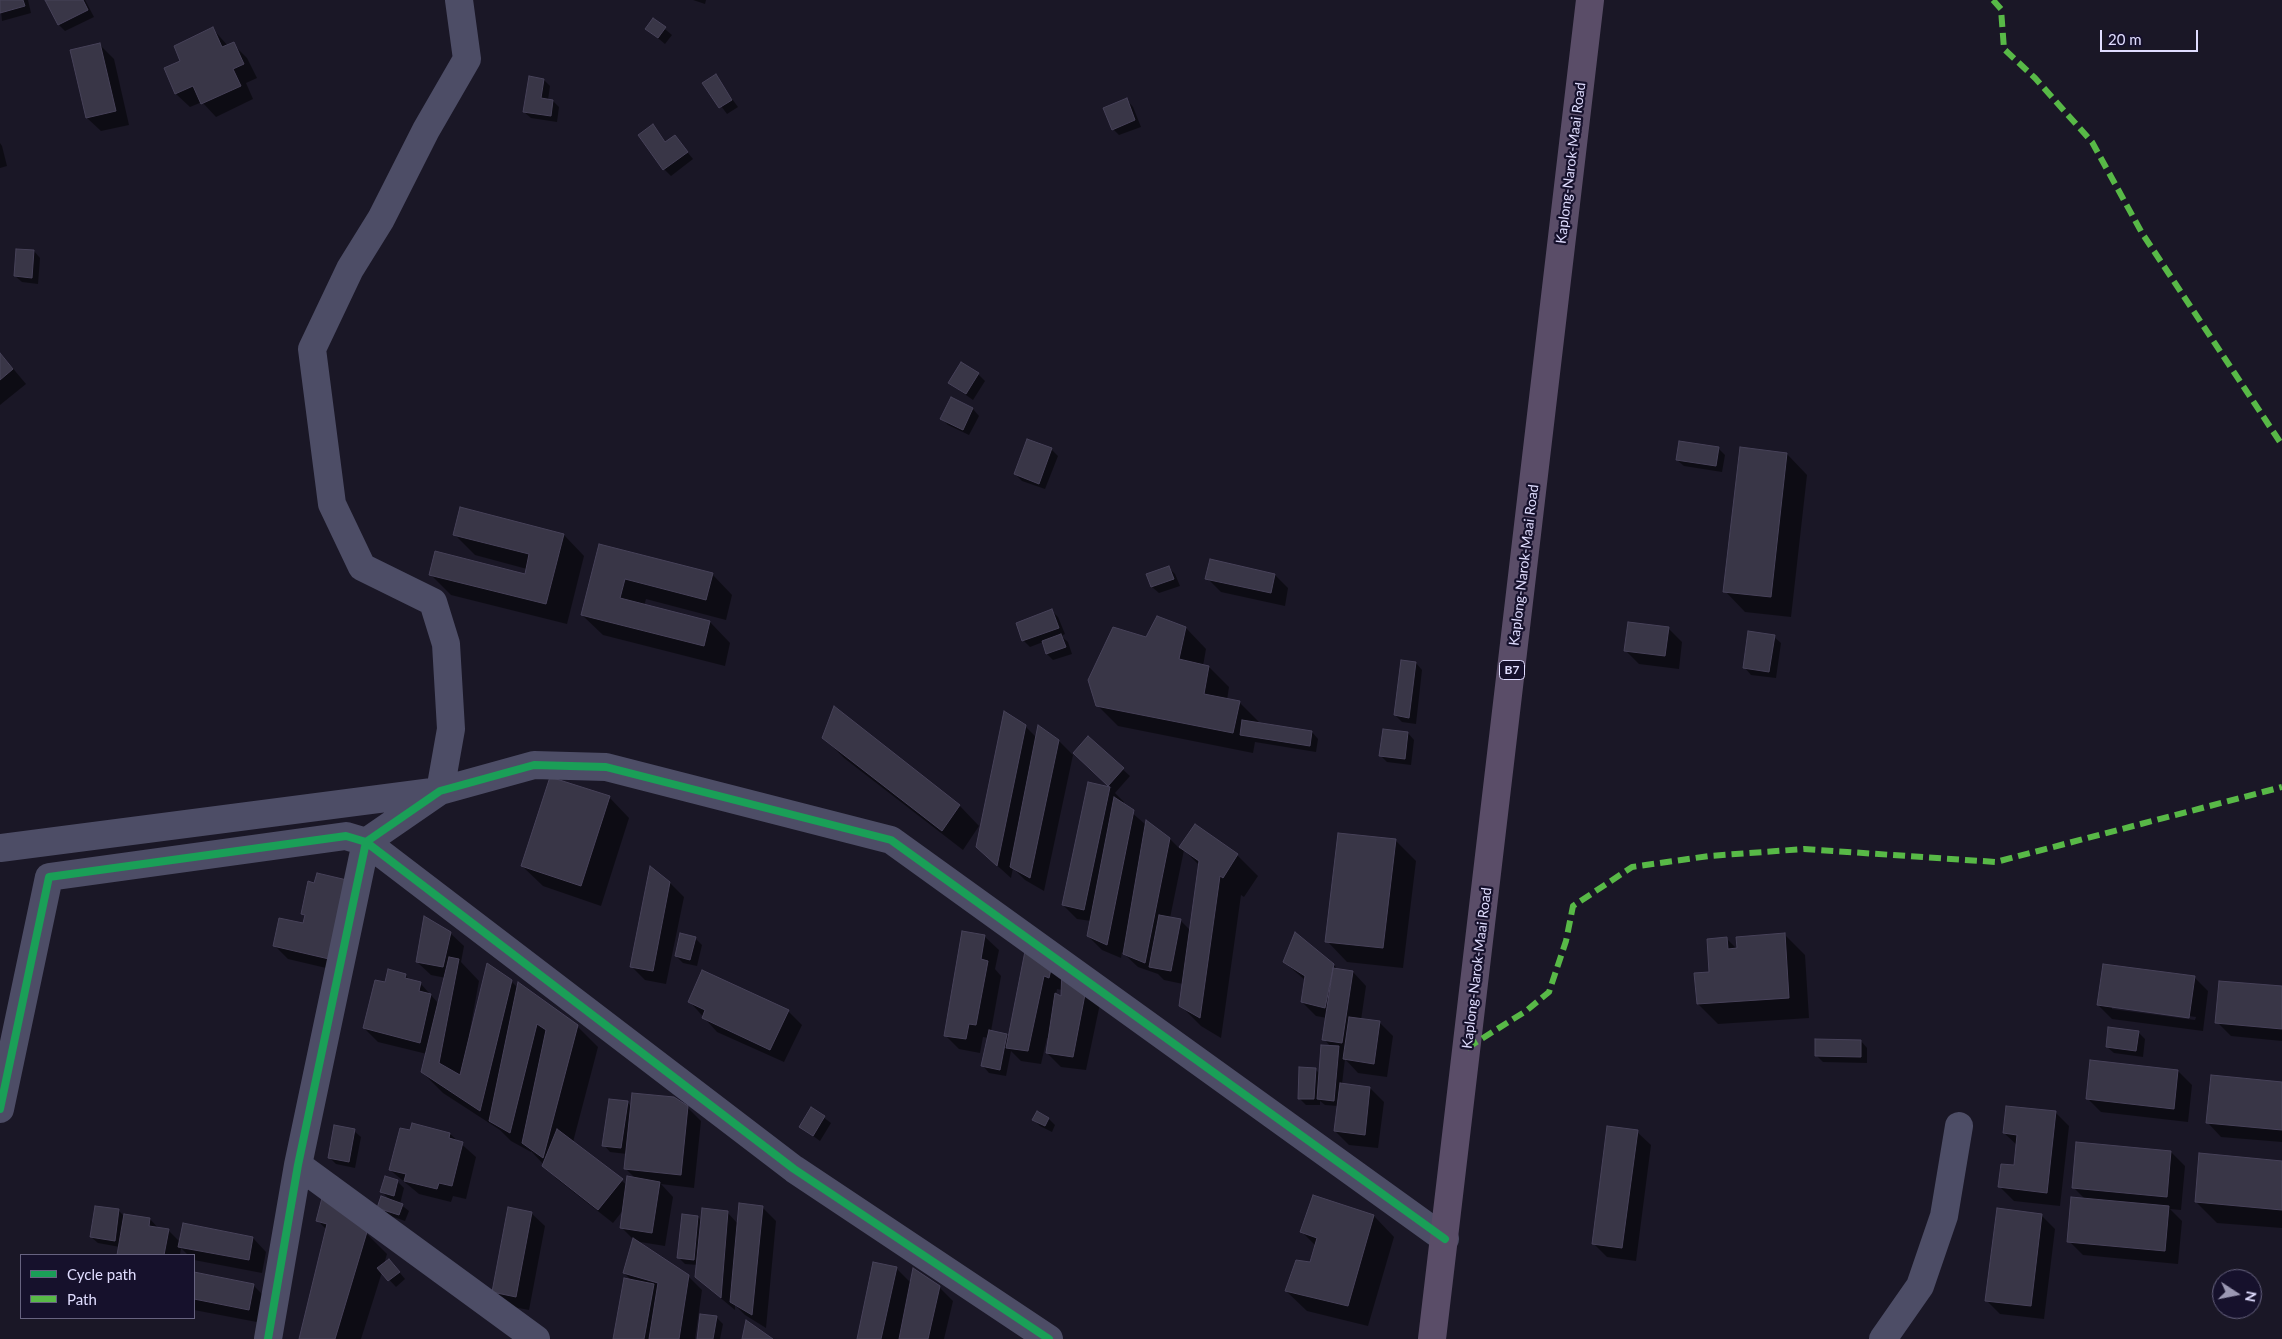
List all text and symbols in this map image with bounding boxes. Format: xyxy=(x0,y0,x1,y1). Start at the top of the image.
scale bar xyxy=(2102,20,2200,52)
text: 20 m xyxy=(2108,30,2142,48)
street label: Kaplong-Narok-Maai Road xyxy=(1553,81,1589,245)
street label: Kaplong-Narok-Maai Road xyxy=(1506,483,1542,647)
road number: B7 xyxy=(1500,660,1524,680)
street label: Kaplong-Narok-Maai Road xyxy=(1459,886,1495,1050)
legend xyxy=(20,1254,195,1319)
text: Cycle path xyxy=(67,1265,136,1283)
north arrow xyxy=(2212,1269,2262,1319)
text: Path xyxy=(67,1290,97,1308)
text: N xyxy=(2242,1290,2261,1304)

